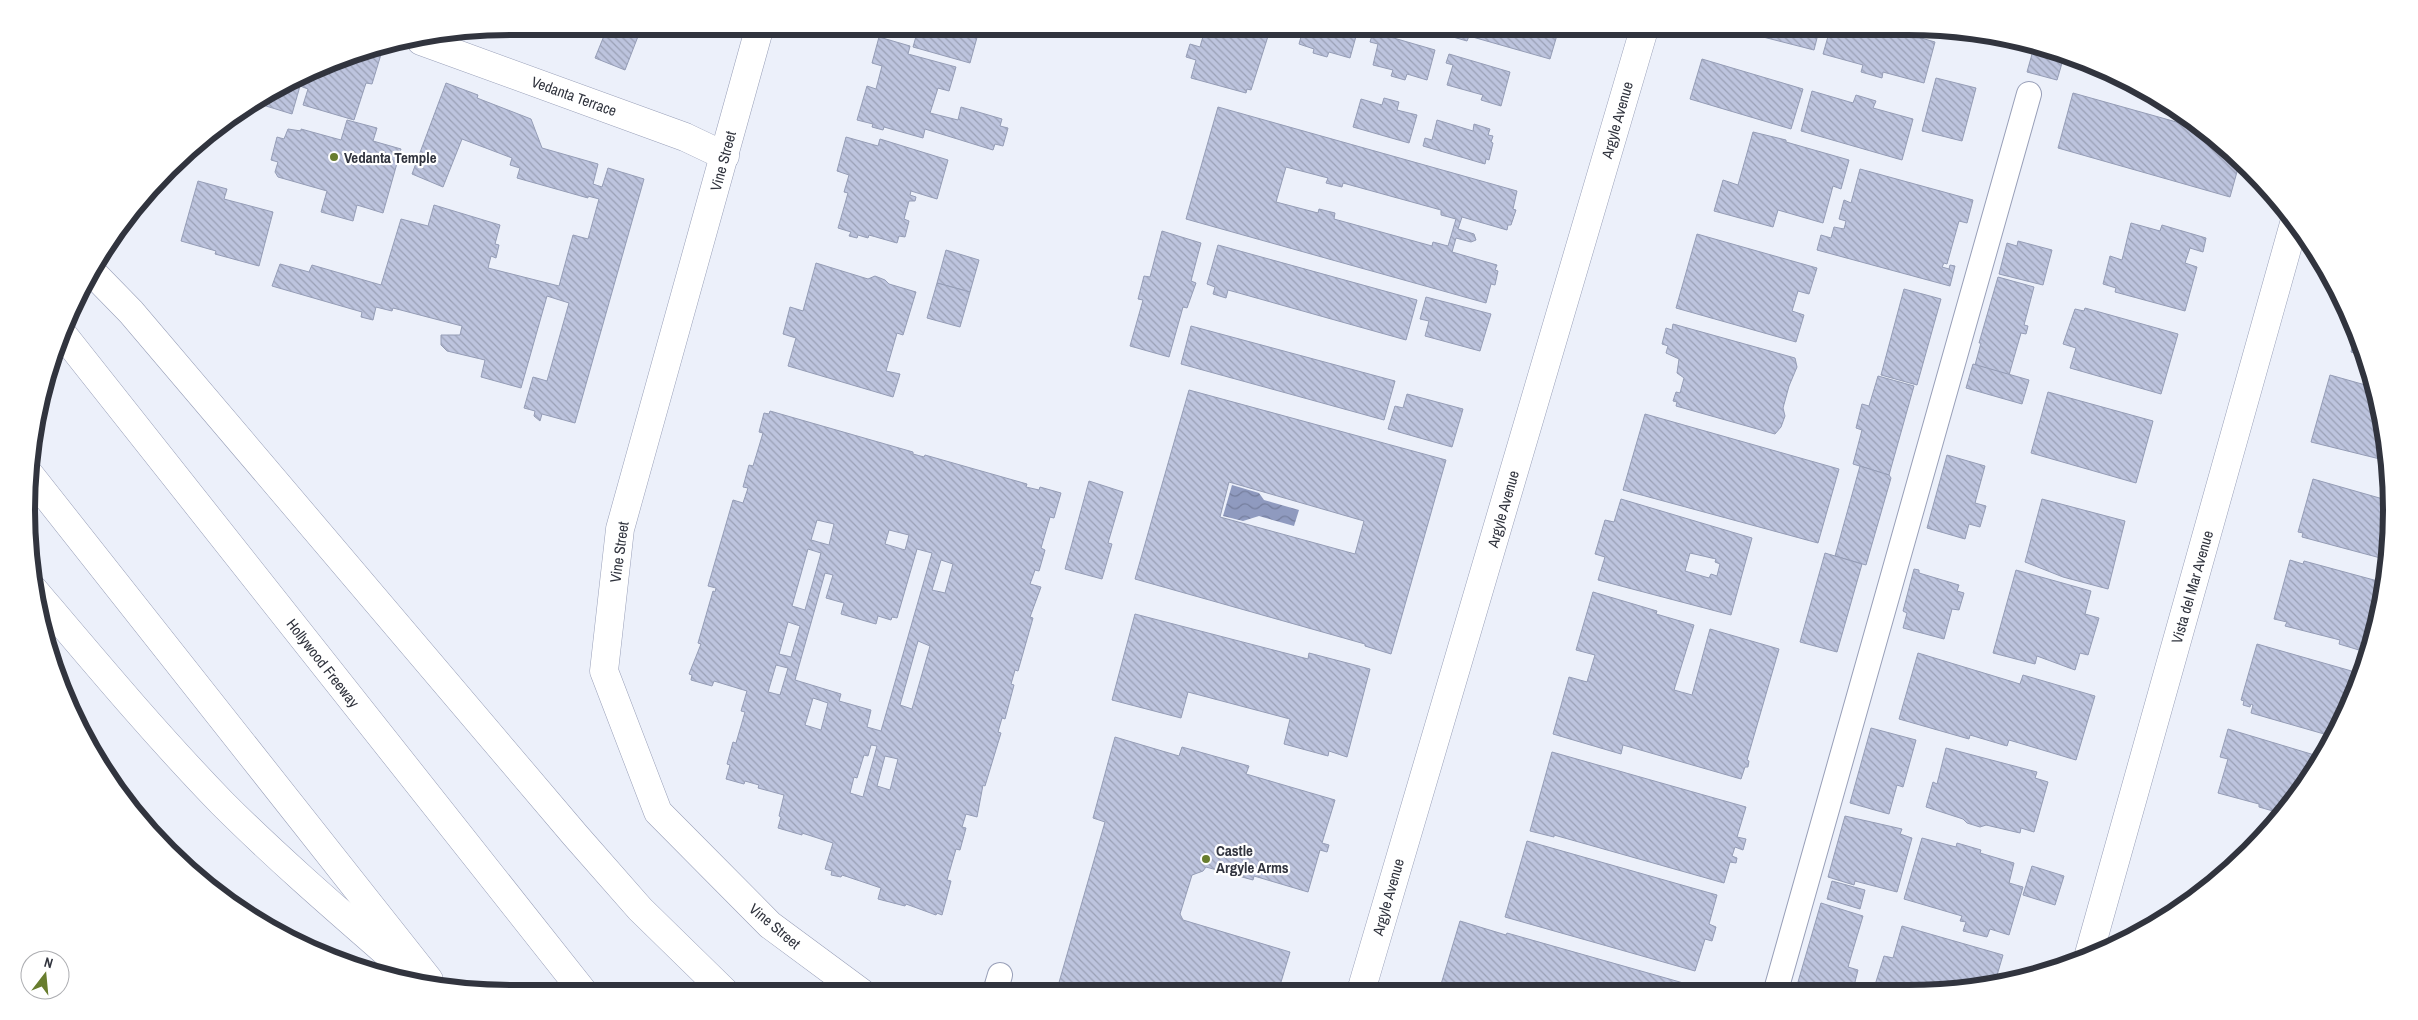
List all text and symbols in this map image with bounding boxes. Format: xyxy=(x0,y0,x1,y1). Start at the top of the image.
street label: Vedanta Terrace xyxy=(528,71,620,121)
street label: Argyle Avenue xyxy=(1596,79,1638,162)
street label: Vine Street xyxy=(705,128,741,193)
place label: Vedanta Temple xyxy=(344,147,437,168)
marker: Vedanta Temple xyxy=(328,151,340,163)
street label: Argyle Avenue xyxy=(1482,468,1524,551)
street label: Vine Street xyxy=(604,520,634,584)
street label: Vista del Mar Avenue xyxy=(2166,528,2218,646)
street label: Hollywood Freeway xyxy=(282,614,365,712)
place label: Castle Argyle Arms xyxy=(1216,840,1289,878)
marker: Castle Argyle Arms xyxy=(1200,853,1212,865)
street label: Argyle Avenue xyxy=(1367,856,1409,939)
street label: Vine Street xyxy=(745,898,806,954)
north arrow xyxy=(20,950,70,1000)
text: N xyxy=(42,953,55,972)

